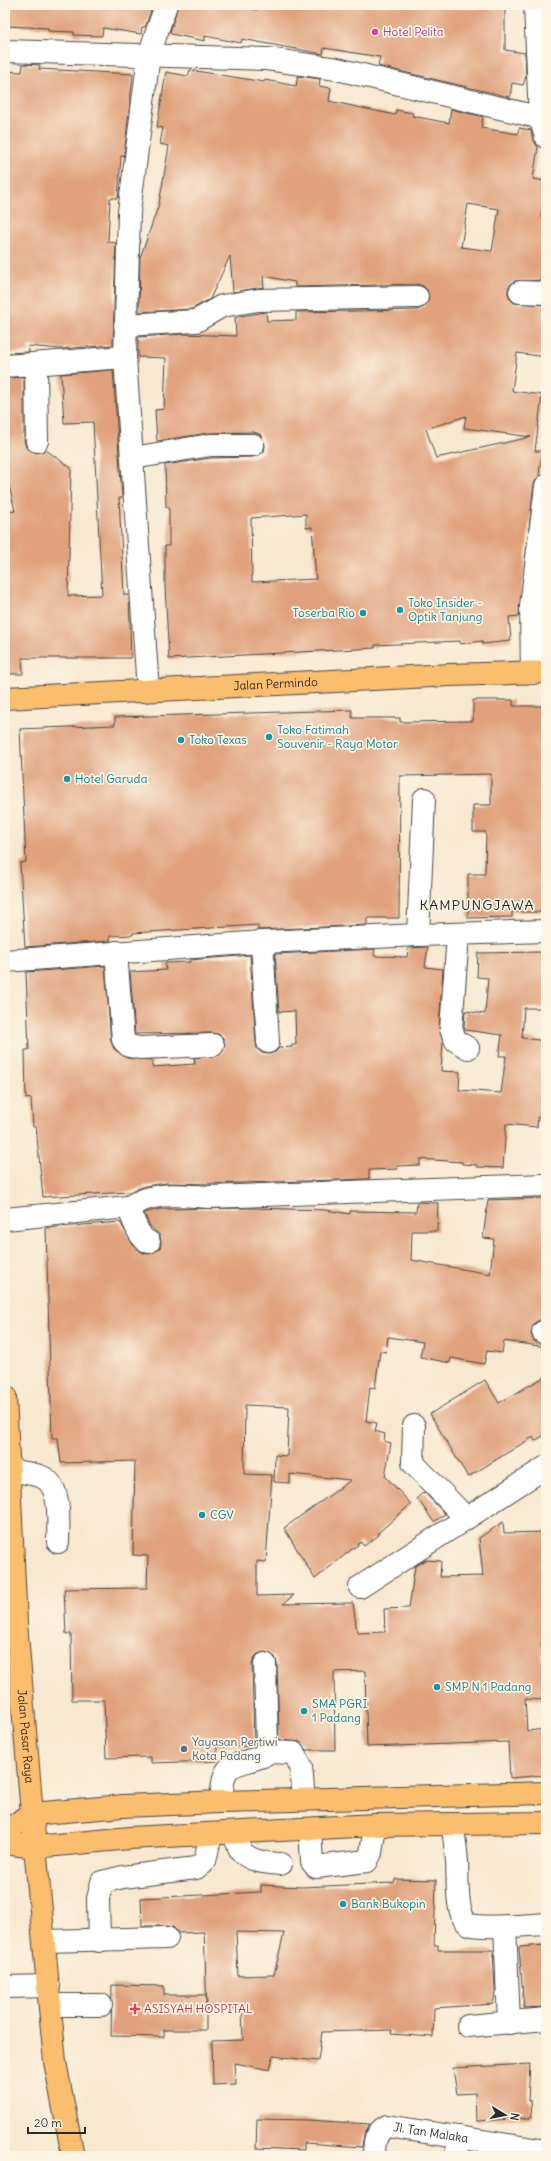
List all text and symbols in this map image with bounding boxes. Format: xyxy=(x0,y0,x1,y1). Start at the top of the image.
place label: Hotel Pelita xyxy=(383,24,444,39)
marker: Hotel Pelita xyxy=(370,27,380,37)
place label: Toko Insider - Optik Tanjung xyxy=(408,595,482,624)
place label: Toserba Rio xyxy=(293,605,355,620)
marker: Toko Insider - Optik Tanjung xyxy=(395,605,405,615)
marker: Toserba Rio xyxy=(358,608,368,618)
street label: Jalan Permindo xyxy=(233,674,318,693)
place label: Toko Fatimah Souvenir - Raya Motor xyxy=(277,722,398,751)
place label: Toko Texas xyxy=(189,732,247,747)
marker: Toko Fatimah Souvenir - Raya Motor xyxy=(264,732,274,742)
marker: Toko Texas xyxy=(176,735,186,745)
place label: Hotel Garuda xyxy=(75,771,148,786)
marker: Hotel Garuda xyxy=(62,774,72,784)
district label: KAMPUNGJAWA xyxy=(420,896,534,914)
place label: CGV xyxy=(210,1507,234,1522)
marker: CGV xyxy=(197,1510,207,1520)
place label: SMP N 1 Padang xyxy=(445,1679,532,1694)
marker: SMP N 1 Padang xyxy=(432,1682,442,1692)
street label: Jalan Pasar Raya xyxy=(15,1689,37,1784)
place label: SMA PGRI 1 Padang xyxy=(312,1696,368,1725)
marker: SMA PGRI 1 Padang xyxy=(299,1706,309,1716)
place label: Yayasan Pertiwi Kota Padang xyxy=(192,1734,277,1763)
marker: Yayasan Pertiwi Kota Padang xyxy=(179,1744,189,1754)
place label: Bank Bukopin xyxy=(351,1896,426,1911)
marker: Bank Bukopin xyxy=(338,1899,348,1909)
place label: ASISYAH HOSPITAL xyxy=(144,2001,253,2016)
marker: ASISYAH HOSPITAL xyxy=(129,2003,141,2015)
north arrow xyxy=(485,2095,525,2135)
scale bar xyxy=(28,2109,85,2135)
text: N xyxy=(507,2112,522,2122)
text: 20 m xyxy=(34,2115,62,2130)
street label: Jl. Tan Malaka xyxy=(392,2119,469,2146)

